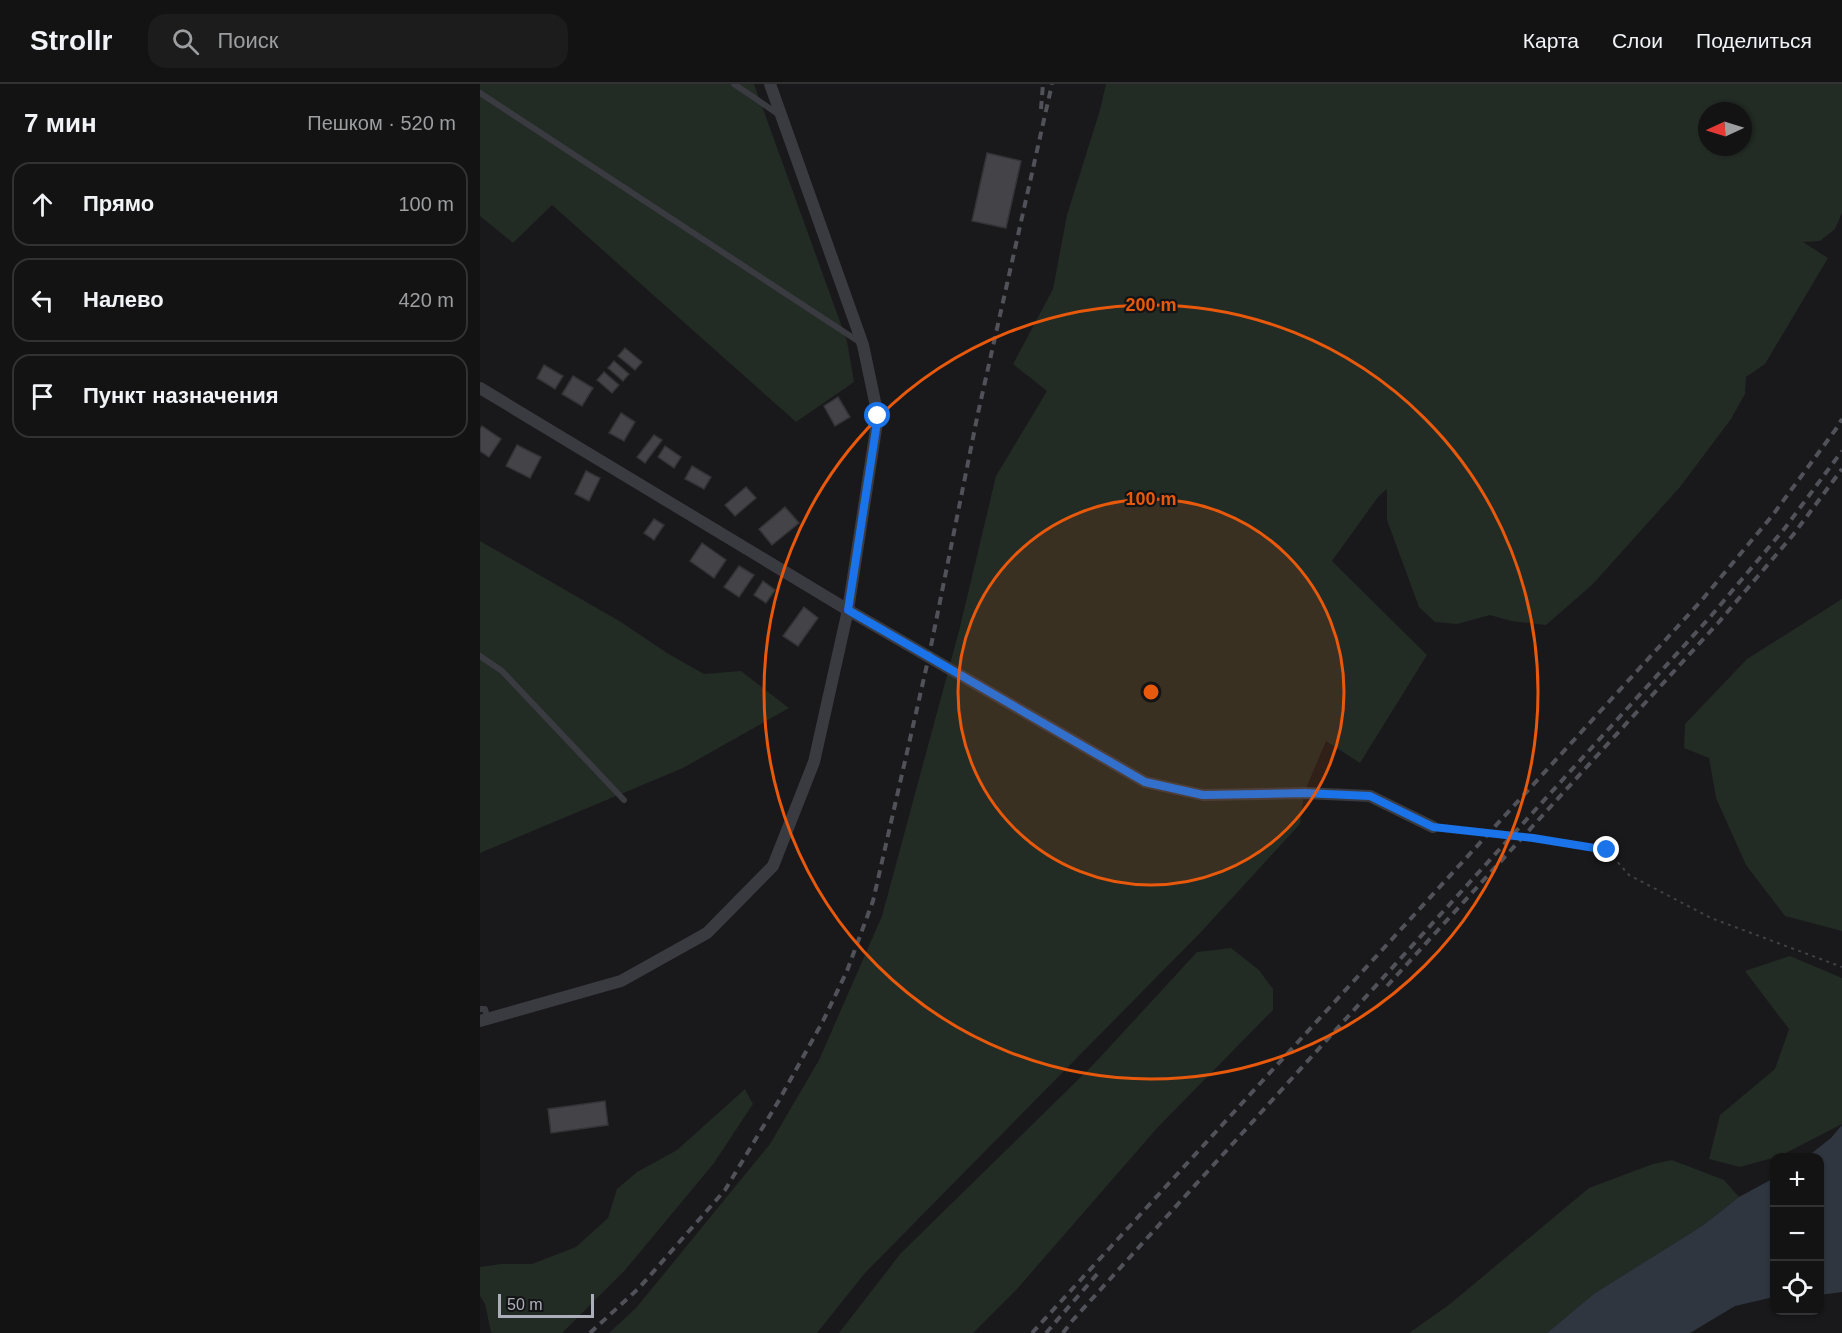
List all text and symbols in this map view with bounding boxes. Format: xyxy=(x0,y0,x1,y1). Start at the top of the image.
search box xyxy=(148,14,568,68)
text: Strollr xyxy=(30,25,112,56)
icon: search xyxy=(169,25,202,58)
text: Поиск xyxy=(217,28,278,53)
text: Карта xyxy=(1523,29,1579,52)
text: Слои xyxy=(1612,29,1663,52)
text: Поделиться xyxy=(1696,29,1812,52)
north arrow xyxy=(1698,102,1752,156)
text: 7 мин xyxy=(24,108,97,138)
text: Пешком · 520 m xyxy=(307,112,456,134)
icon: ahead xyxy=(26,188,59,221)
text: Прямо xyxy=(83,191,154,216)
text: 100 m xyxy=(398,193,454,215)
icon: left xyxy=(26,284,59,317)
text: Налево xyxy=(83,287,164,312)
text: 420 m xyxy=(398,289,454,311)
text: 200 m xyxy=(1125,295,1177,315)
icon: arrive xyxy=(26,380,59,413)
text: Пункт назначения xyxy=(83,383,279,408)
route start xyxy=(864,402,890,428)
text: 100 m xyxy=(1125,489,1177,509)
centre of rings xyxy=(1141,682,1161,702)
route end xyxy=(1593,836,1619,862)
map controls xyxy=(1770,1153,1824,1315)
button: + xyxy=(1770,1153,1824,1207)
button: − xyxy=(1770,1207,1824,1261)
button: locate xyxy=(1770,1261,1824,1315)
scale bar xyxy=(498,1291,594,1318)
text: 50 m xyxy=(507,1296,543,1313)

